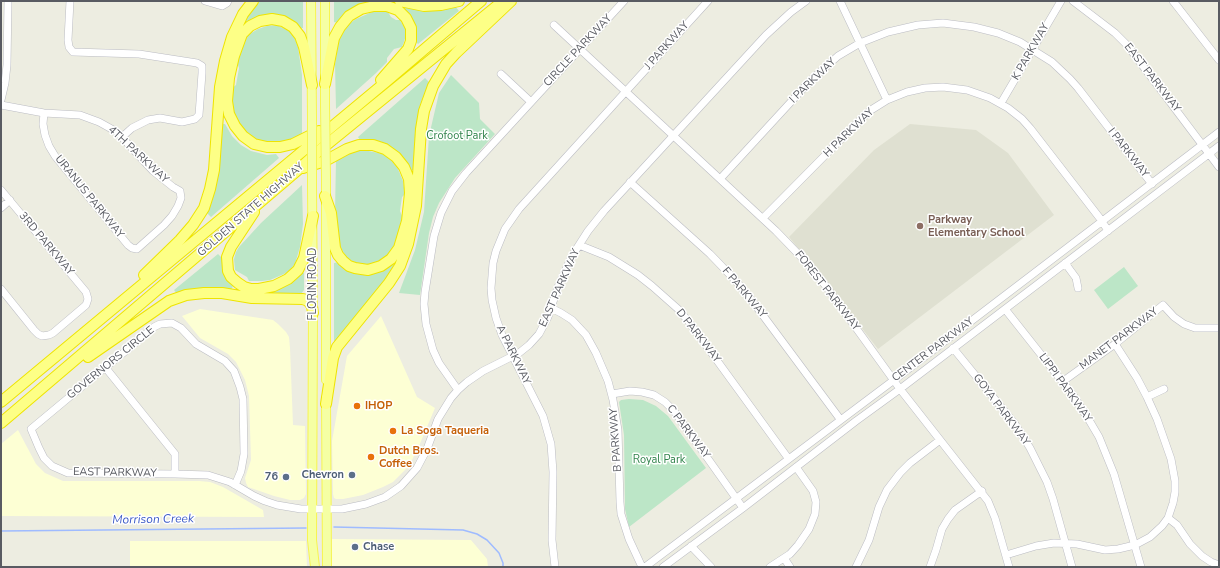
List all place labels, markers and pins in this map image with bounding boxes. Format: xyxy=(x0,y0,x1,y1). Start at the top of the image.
place label: Parkway Elementary School xyxy=(928,213,1024,239)
marker: Parkway Elementary School xyxy=(915,221,925,231)
place label: IHOP xyxy=(365,399,392,413)
marker: IHOP xyxy=(352,401,362,411)
place label: La Soga Taqueria xyxy=(401,424,489,438)
marker: La Soga Taqueria xyxy=(388,426,398,436)
place label: Dutch Bros. Coffee xyxy=(379,444,439,470)
marker: Dutch Bros. Coffee xyxy=(366,452,376,462)
place label: Chevron xyxy=(301,468,344,482)
place label: 76 xyxy=(265,470,278,484)
marker: Chevron xyxy=(347,470,357,480)
marker: 76 xyxy=(281,472,291,482)
place label: Chase xyxy=(363,540,394,554)
marker: Chase xyxy=(350,542,360,552)

